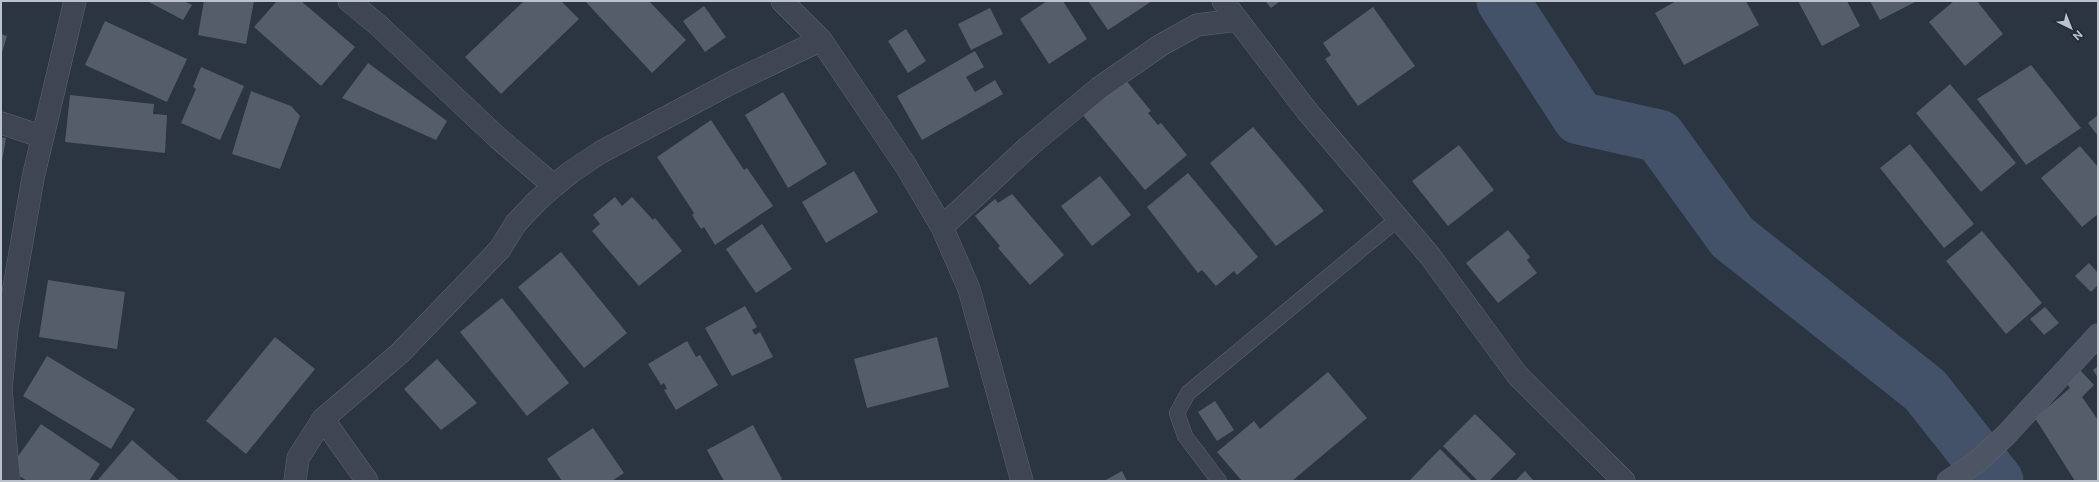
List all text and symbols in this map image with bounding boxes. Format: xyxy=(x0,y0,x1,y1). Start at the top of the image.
north arrow xyxy=(2051,8,2091,48)
text: N xyxy=(2071,28,2085,43)

